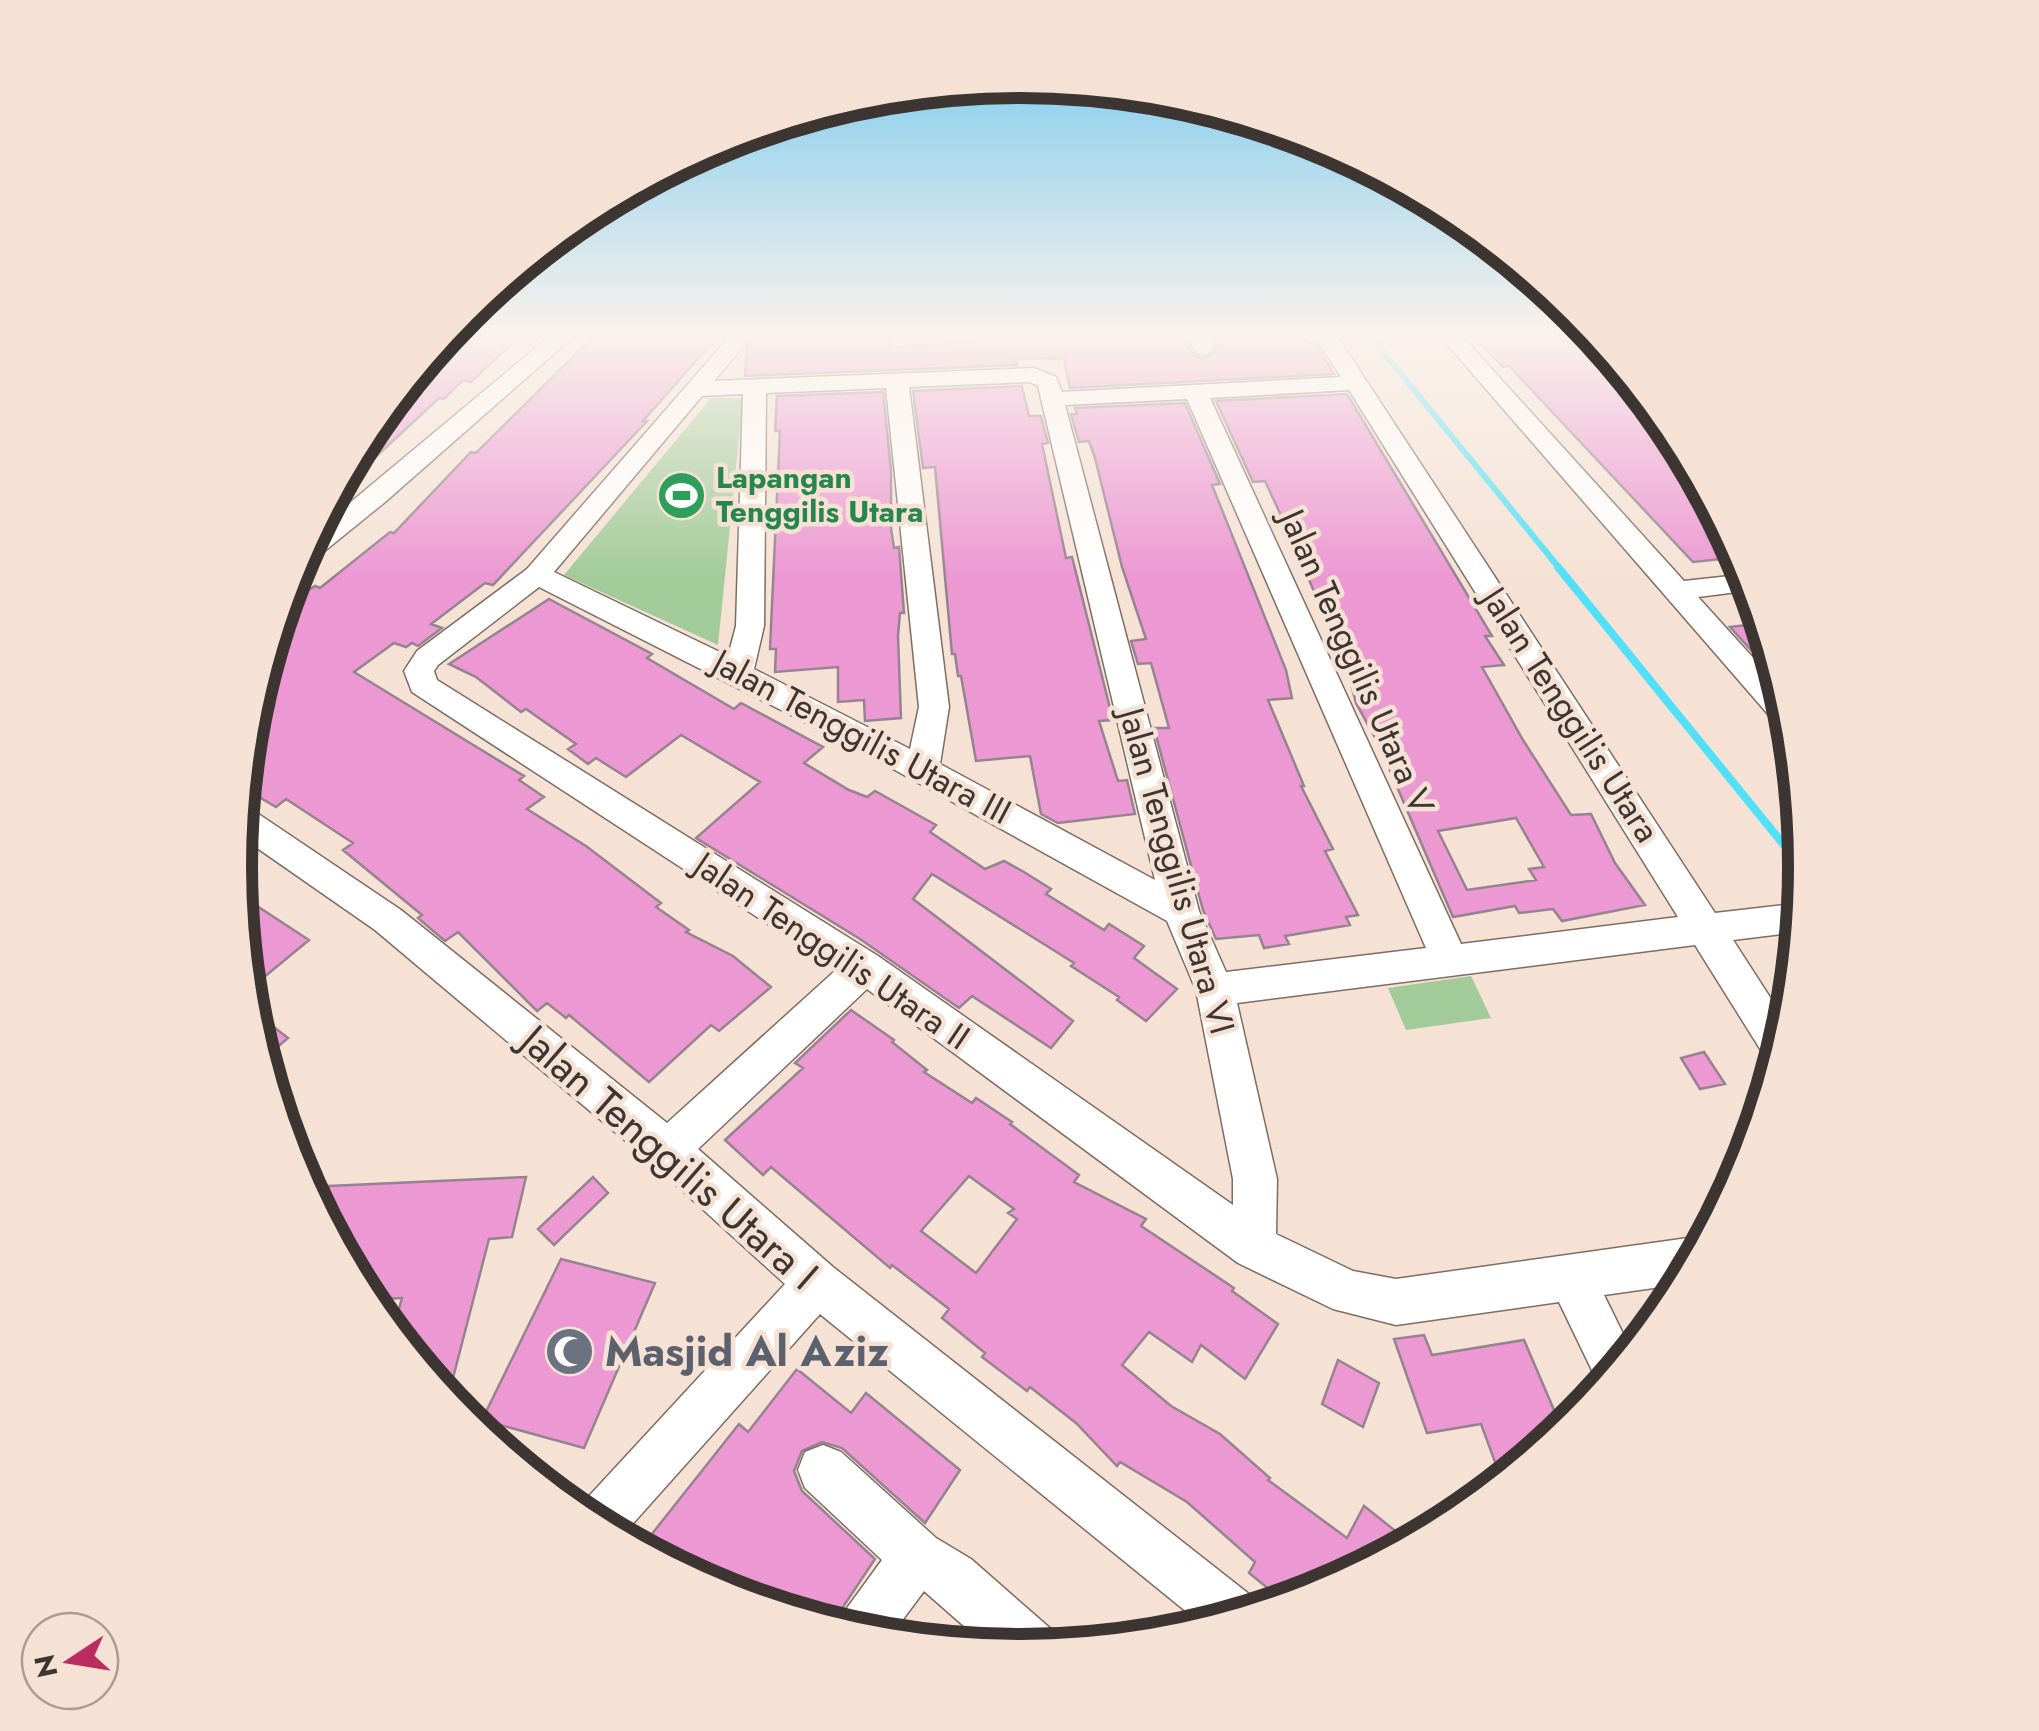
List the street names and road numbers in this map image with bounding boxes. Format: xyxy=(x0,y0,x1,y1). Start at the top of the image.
street label: Jalan Tenggilis Utara V xyxy=(1266,498,1447,822)
street label: Jalan Tenggilis Utara xyxy=(1468,574,1672,852)
street label: Jalan Tenggilis Utara III xyxy=(701,635,1020,837)
street label: Jalan Tenggilis Utara VI xyxy=(1105,698,1247,1040)
street label: Jalan Tenggilis Utara II xyxy=(681,838,980,1062)
street label: Jalan Tenggilis Utara I xyxy=(504,1007,832,1304)

